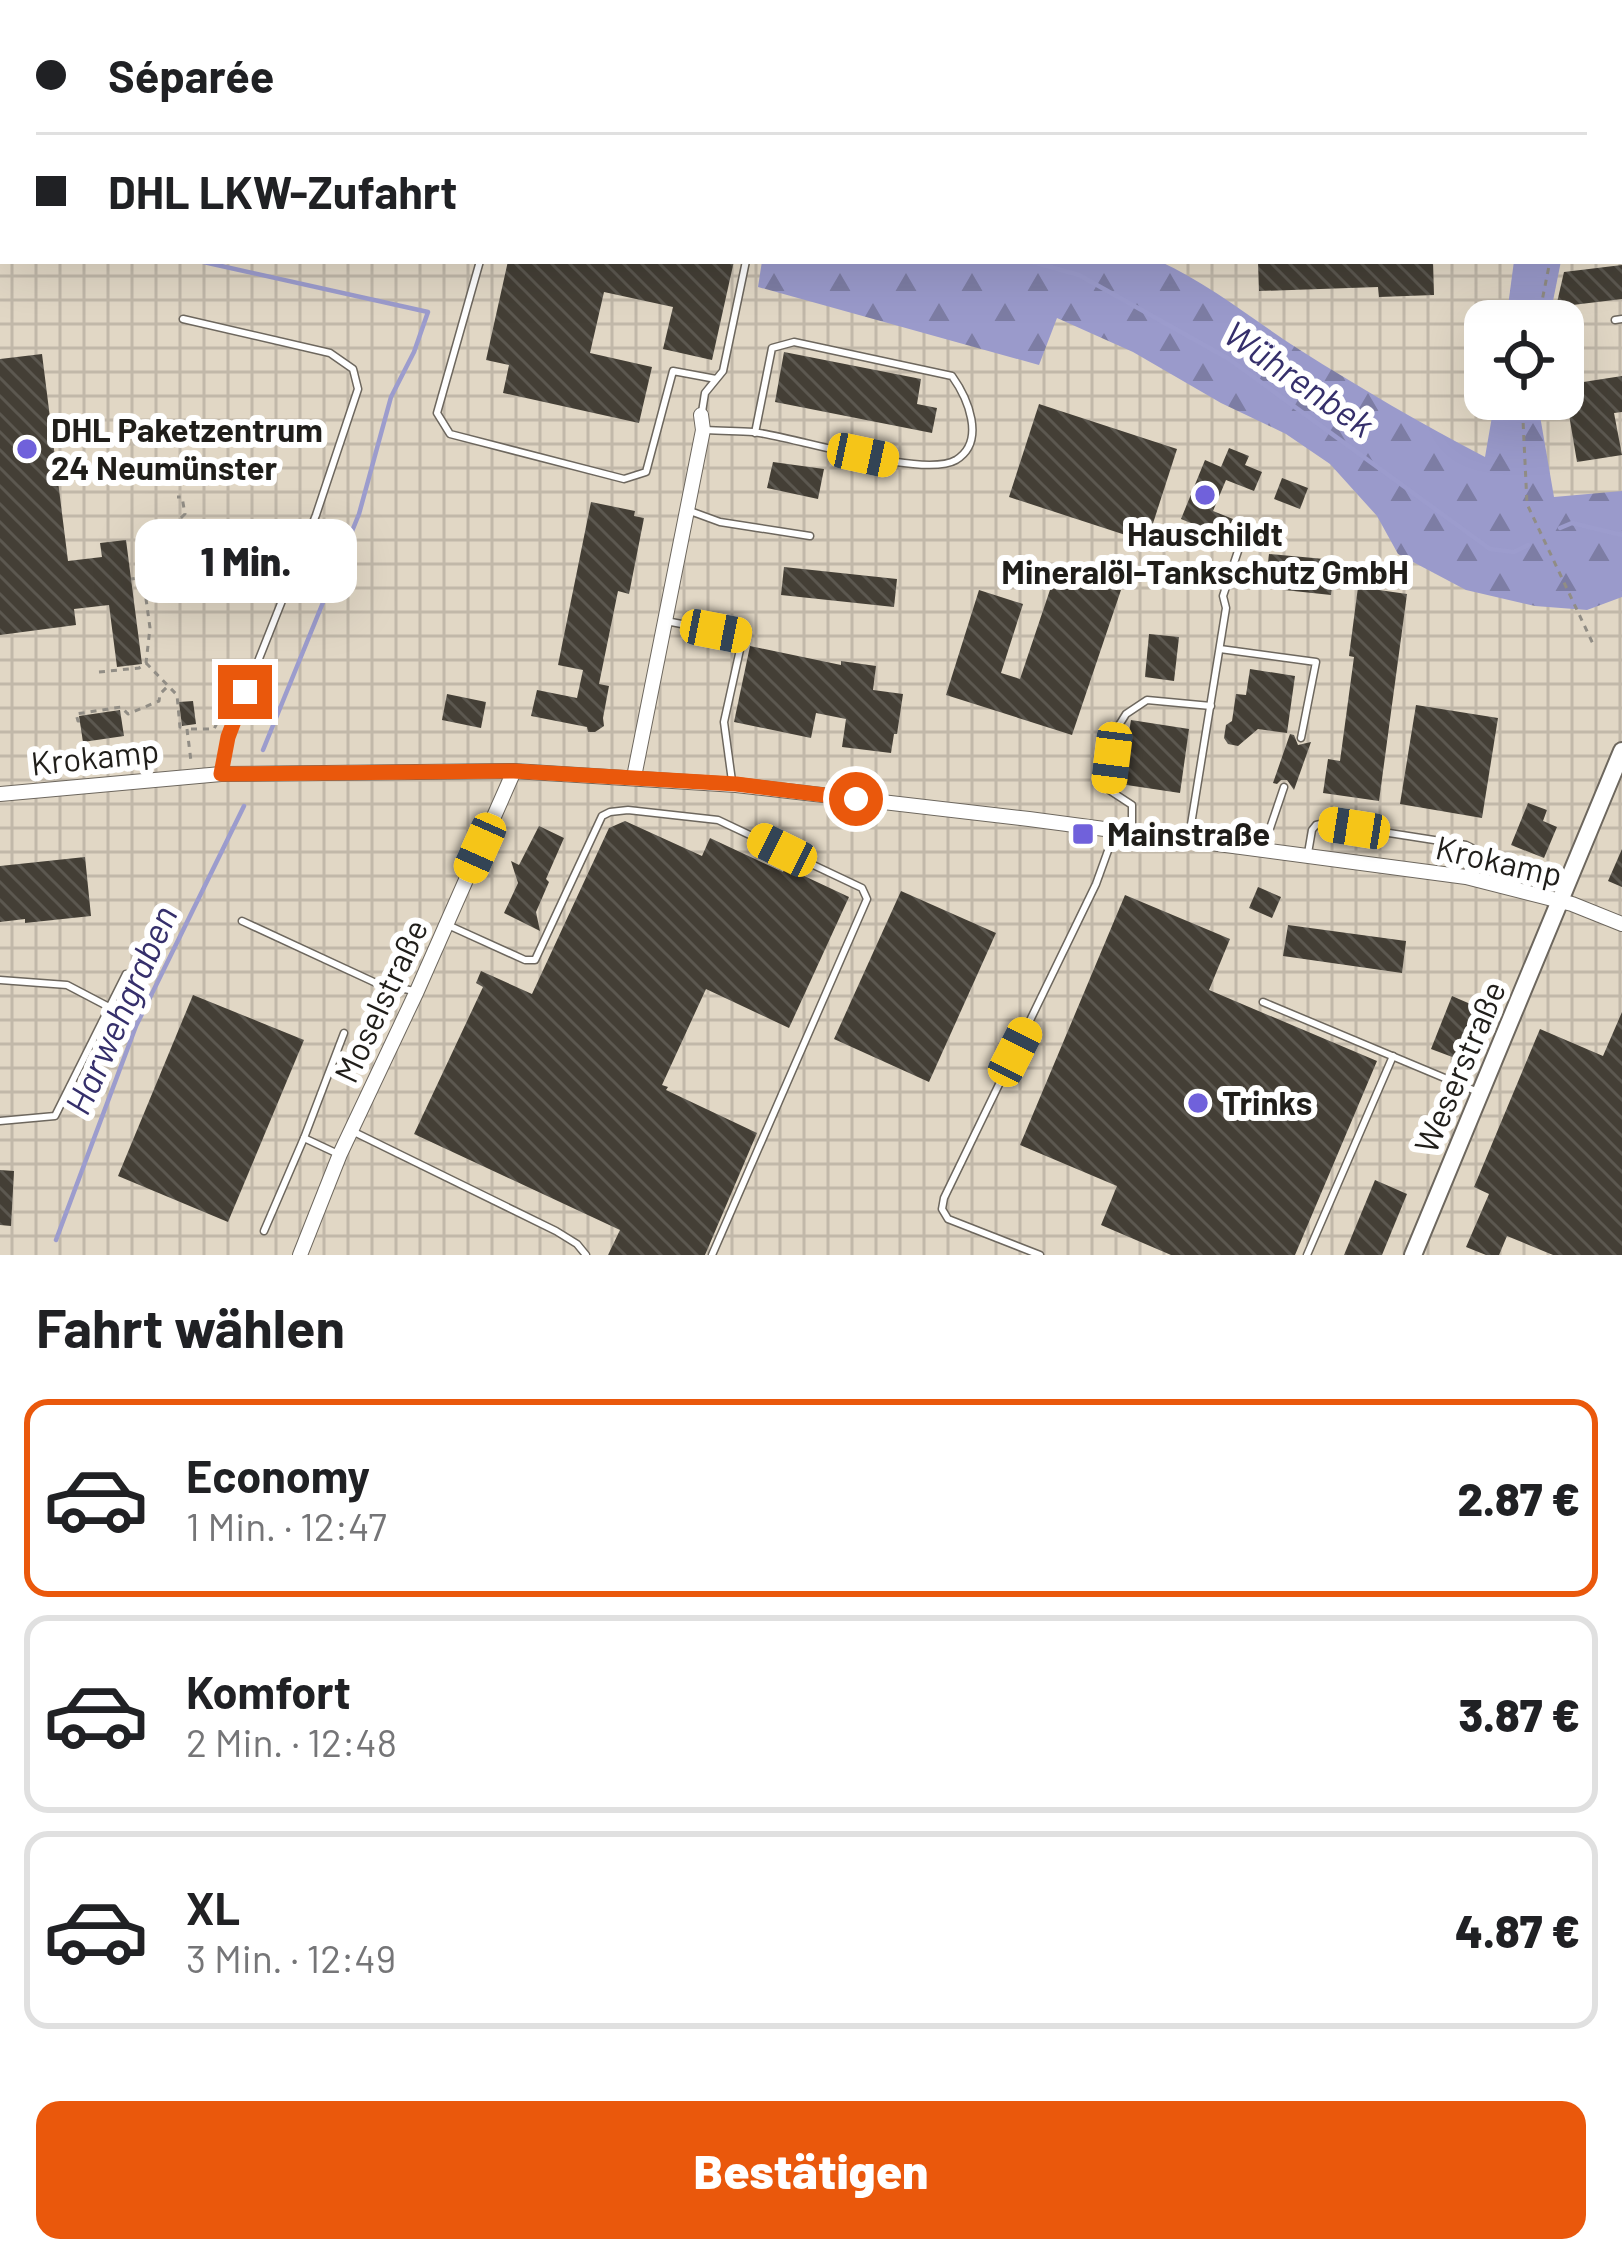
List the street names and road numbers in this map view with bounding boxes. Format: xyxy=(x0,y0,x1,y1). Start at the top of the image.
street label: Krokamp xyxy=(29,729,161,783)
street label: Krokamp xyxy=(1432,826,1566,894)
street label: Moselstraße xyxy=(325,913,435,1088)
street label: Weserstraße xyxy=(1405,975,1513,1158)

